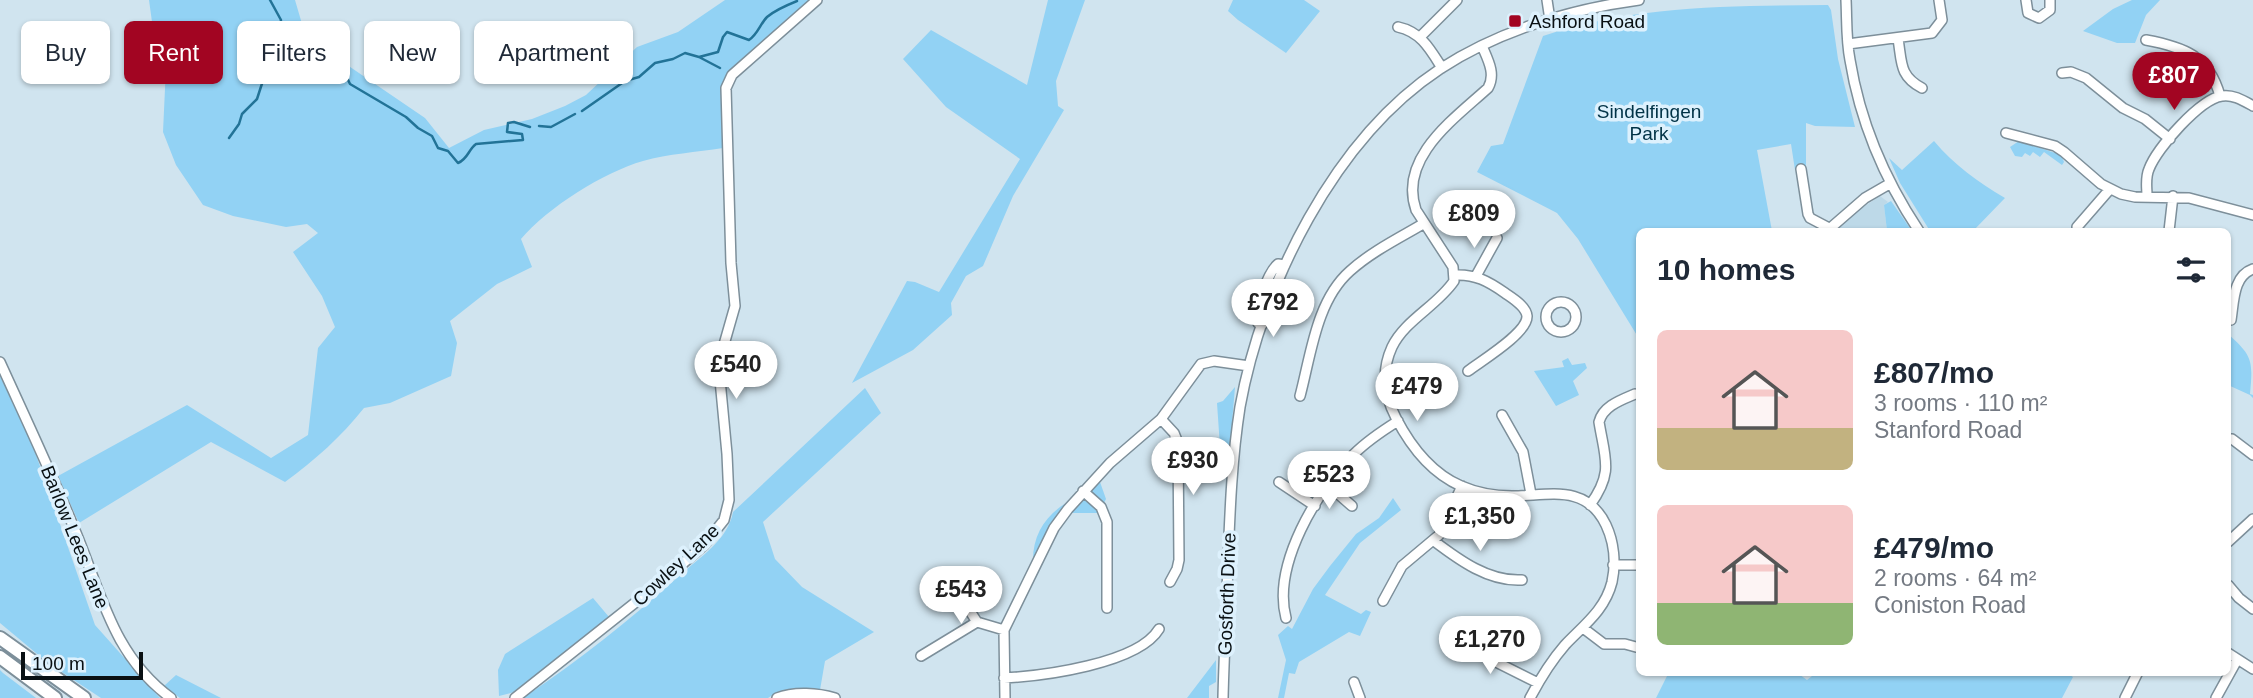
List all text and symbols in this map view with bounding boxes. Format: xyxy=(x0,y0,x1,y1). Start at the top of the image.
place label: Ashford Road xyxy=(1529,11,1645,32)
marker: Ashford Road xyxy=(1507,13,1523,29)
chip: Buy xyxy=(21,21,110,84)
chip: Rent xyxy=(124,21,223,84)
chip: Filters xyxy=(237,21,350,84)
chip: New xyxy=(364,21,460,84)
chip: Apartment xyxy=(474,21,633,84)
pin: £807 xyxy=(2133,52,2215,112)
text: £807 xyxy=(2148,62,2200,88)
park label: Sindelfingen Park xyxy=(1597,101,1701,144)
pin: £809 xyxy=(1433,190,1515,250)
text: £809 xyxy=(1448,200,1500,226)
icon: filters xyxy=(2172,251,2210,289)
text: 10 homes xyxy=(1657,253,1795,286)
pin: £792 xyxy=(1232,280,1314,339)
text: £792 xyxy=(1247,289,1299,315)
pin: £540 xyxy=(695,342,777,401)
text: £540 xyxy=(710,351,762,377)
text: £807/mo xyxy=(1874,356,1994,389)
icon: home xyxy=(1713,358,1797,442)
pin: £479 xyxy=(1376,364,1458,423)
text: £479 xyxy=(1391,373,1443,399)
text: 3 rooms · 110 m² xyxy=(1874,390,2047,416)
text: Stanford Road xyxy=(1874,417,2022,443)
pin: £930 xyxy=(1152,438,1234,497)
text: £930 xyxy=(1167,447,1219,473)
pin: £523 xyxy=(1288,452,1370,511)
text: £523 xyxy=(1303,461,1355,487)
street label: Barlow Lees Lane xyxy=(37,463,113,611)
pin: £1,350 xyxy=(1423,494,1537,553)
text: £1,350 xyxy=(1445,503,1515,529)
street label: Cowley Lane xyxy=(629,520,723,610)
text: £479/mo xyxy=(1874,531,1994,564)
street label: Gosforth Drive xyxy=(1214,532,1240,656)
icon: home xyxy=(1713,533,1797,617)
text: 2 rooms · 64 m² xyxy=(1874,565,2036,591)
pin: £543 xyxy=(920,566,1002,626)
text: £543 xyxy=(935,576,987,602)
text: Coniston Road xyxy=(1874,592,2026,618)
pin: £1,270 xyxy=(1433,616,1547,676)
text: £1,270 xyxy=(1455,626,1525,652)
scale bar xyxy=(21,649,144,681)
text: 100 m xyxy=(32,653,85,674)

